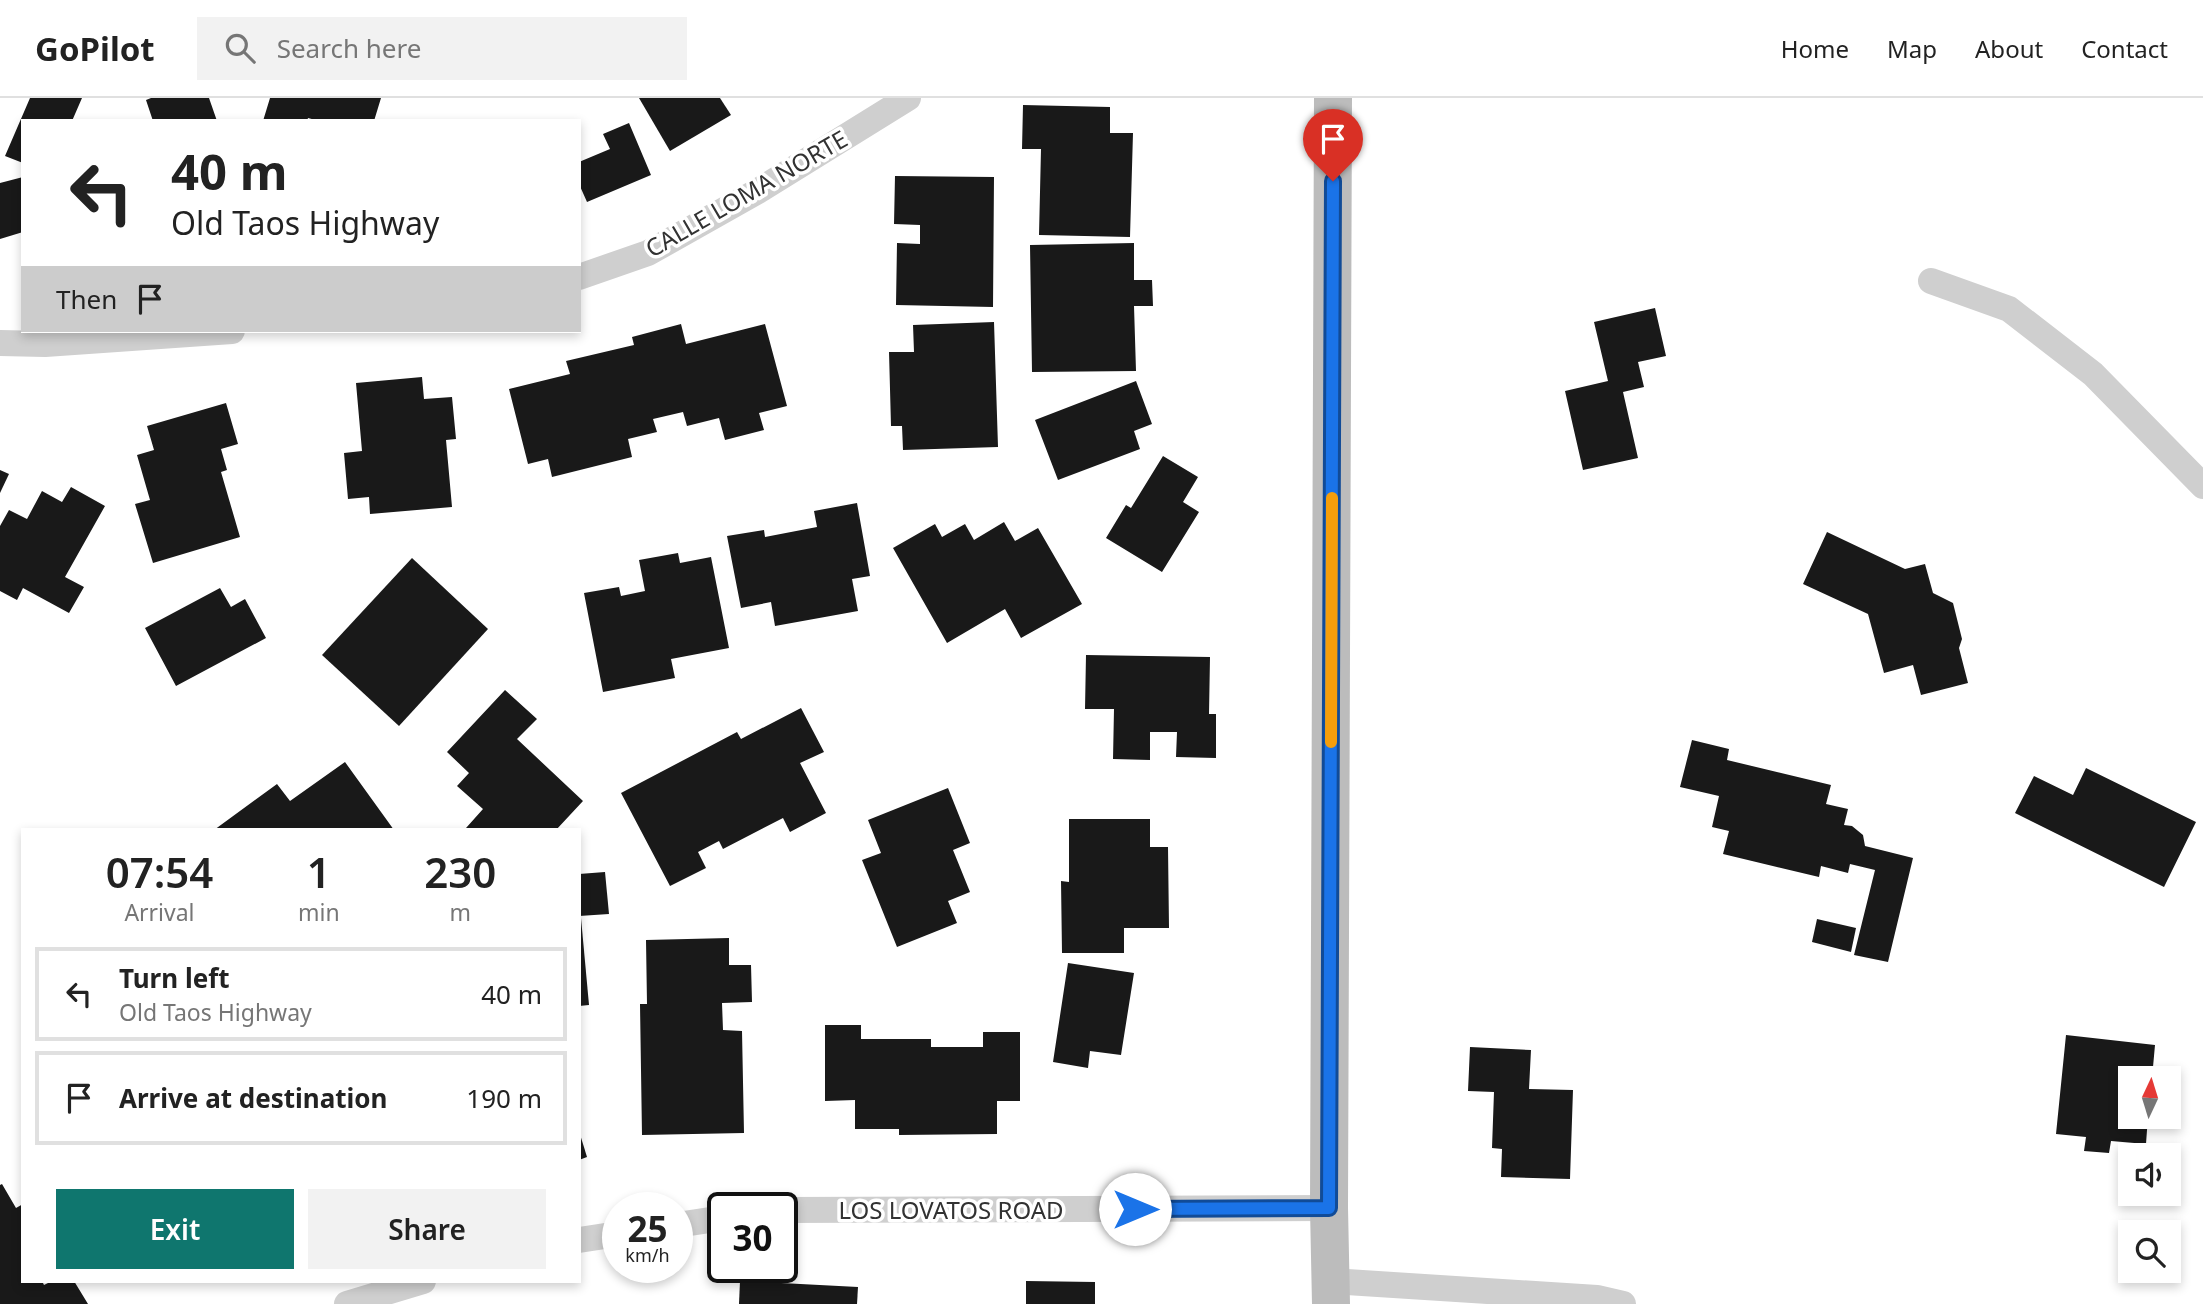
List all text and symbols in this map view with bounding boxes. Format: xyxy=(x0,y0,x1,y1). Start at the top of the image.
search box xyxy=(197,17,687,80)
text: GoPilot xyxy=(35,26,155,71)
icon: search xyxy=(221,29,259,67)
text: Search here xyxy=(277,30,421,66)
text: Home xyxy=(1781,32,1849,65)
text: Map xyxy=(1887,32,1937,65)
text: About xyxy=(1975,32,2043,65)
text: Contact xyxy=(2081,32,2168,65)
pin xyxy=(1303,109,1363,181)
icon: arrive xyxy=(1314,120,1352,158)
street label: CALLE LOMA NORTE xyxy=(639,122,853,264)
text: 40 m xyxy=(171,138,288,204)
icon: left xyxy=(56,147,147,238)
text: Old Taos Highway xyxy=(171,201,439,244)
icon: arrive xyxy=(131,280,169,318)
text: Then xyxy=(56,281,117,317)
text: 07:54 xyxy=(106,843,213,900)
text: 1 xyxy=(307,843,331,900)
text: 230 xyxy=(424,843,496,900)
text: Arrival xyxy=(124,896,195,928)
text: min xyxy=(298,896,340,928)
text: m xyxy=(450,896,471,928)
text: Turn left xyxy=(119,960,230,996)
icon: left xyxy=(60,975,98,1013)
text: 40 m xyxy=(481,976,542,1012)
text: Old Taos Highway xyxy=(119,996,312,1028)
north arrow xyxy=(2118,1066,2180,1129)
map controls xyxy=(2118,1066,2181,1283)
icon: arrive xyxy=(60,1079,98,1117)
text: Arrive at destination xyxy=(119,1080,388,1116)
text: 190 m xyxy=(466,1080,542,1116)
button: sound xyxy=(2118,1143,2181,1206)
position arrow xyxy=(1098,1172,1172,1246)
button: Exit xyxy=(56,1189,294,1269)
button: Share xyxy=(308,1189,546,1269)
speed limit sign: 30 xyxy=(707,1192,798,1283)
street label: LOS LOVATOS ROAD xyxy=(838,1193,1064,1226)
text: 25 xyxy=(627,1205,668,1252)
button: search xyxy=(2118,1220,2181,1283)
text: km/h xyxy=(625,1243,670,1267)

